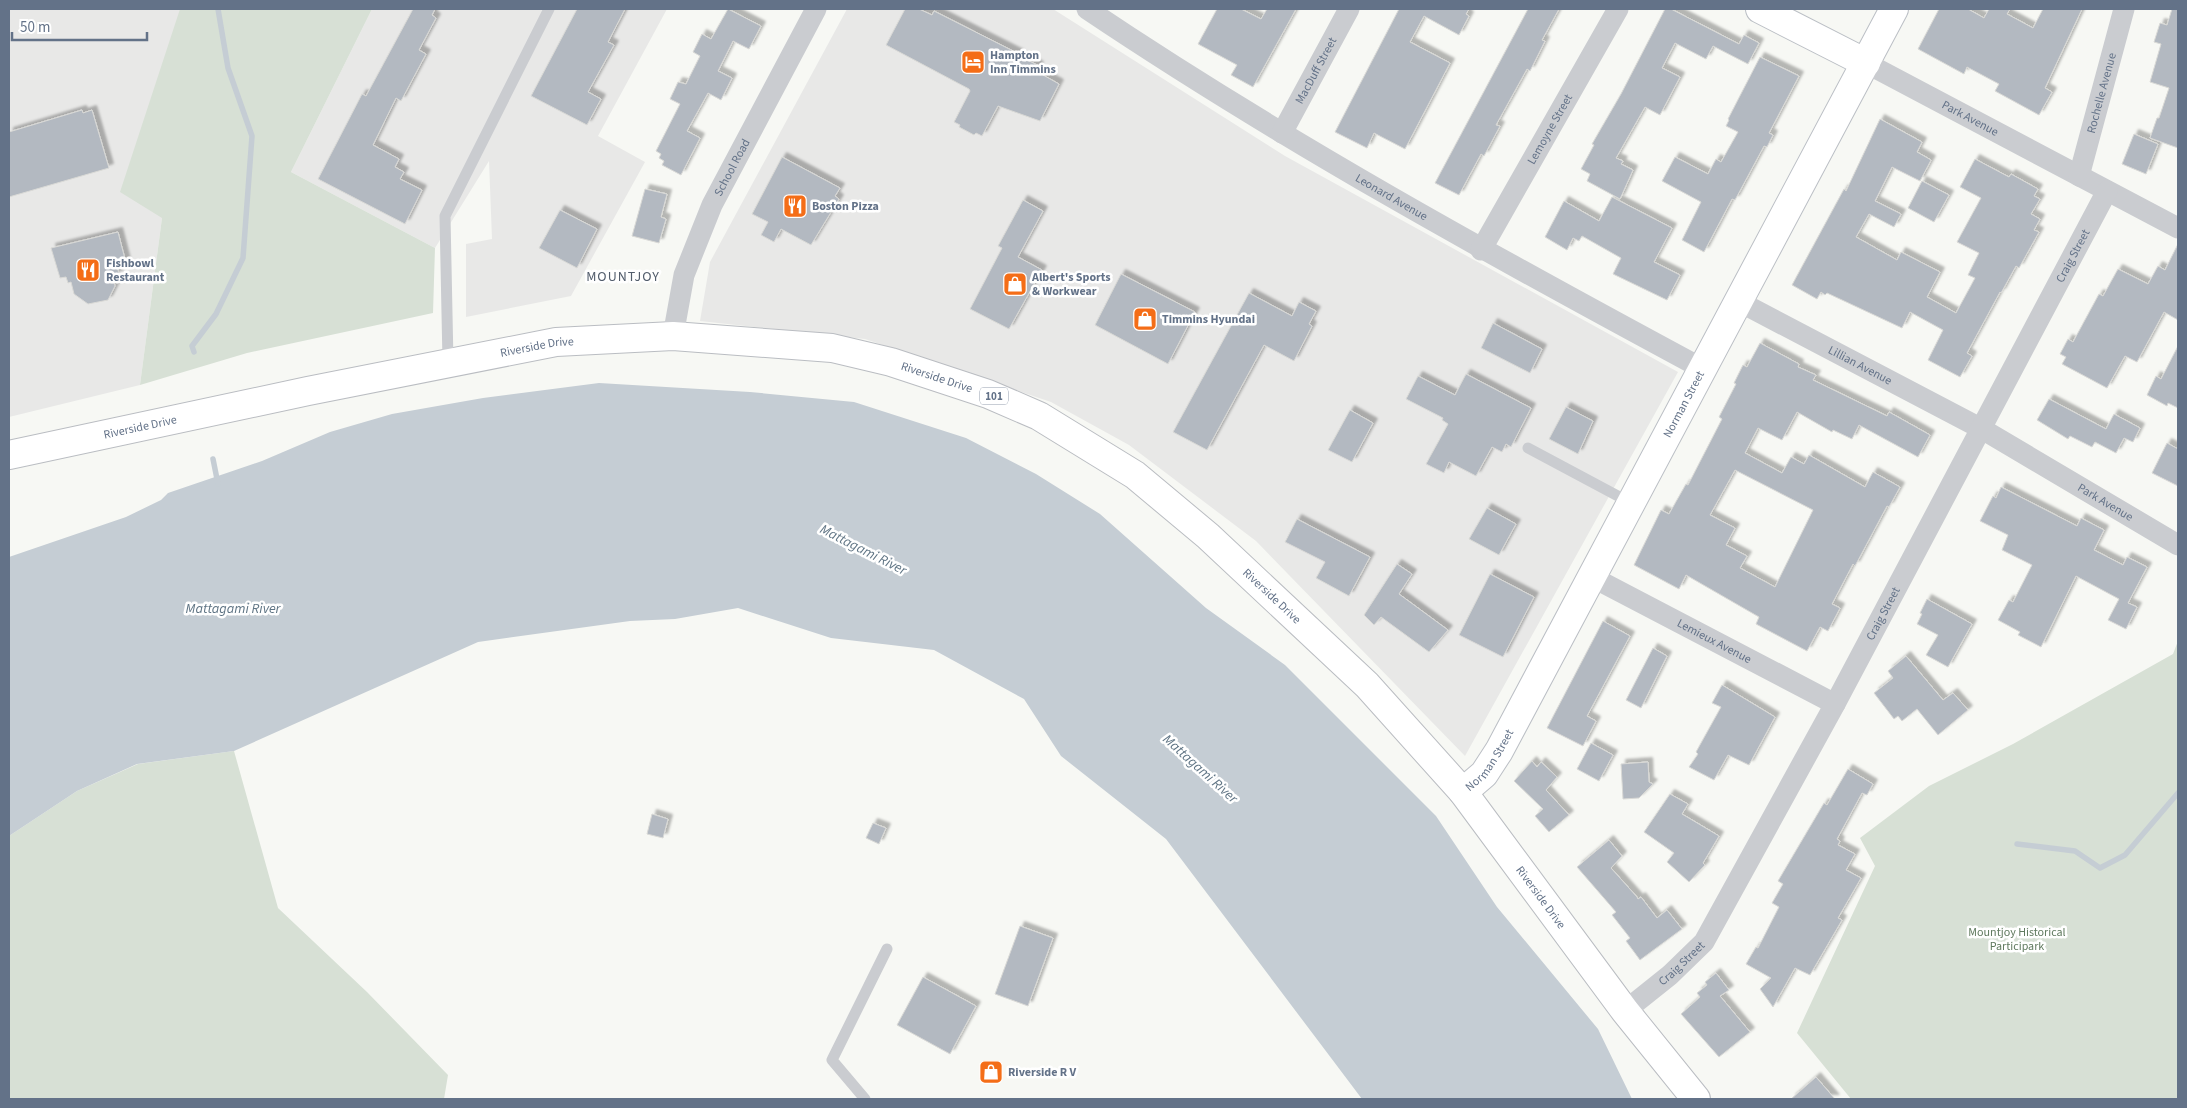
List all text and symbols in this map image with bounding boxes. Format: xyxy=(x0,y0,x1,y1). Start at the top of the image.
scale bar xyxy=(12,10,148,42)
text: 50 m xyxy=(20,17,50,38)
street label: MacDuff Street xyxy=(1291,34,1341,107)
place label: Hampton Inn Timmins xyxy=(990,47,1056,78)
hotel icon: Hampton Inn Timmins xyxy=(960,49,986,75)
street label: Rochelle Avenue xyxy=(2082,51,2120,135)
street label: Lemoyne Street xyxy=(1523,91,1577,168)
street label: Park Avenue xyxy=(1939,96,2002,140)
street label: School Road xyxy=(710,136,754,199)
street label: Leonard Avenue xyxy=(1352,169,1431,225)
restaurant icon: Boston Pizza xyxy=(782,193,808,219)
place label: Boston Pizza xyxy=(812,198,879,215)
street label: Craig Street xyxy=(2051,226,2094,286)
place label: Fishbowl Restaurant xyxy=(106,255,165,286)
restaurant icon: Fishbowl Restaurant xyxy=(75,257,101,283)
district label: MOUNTJOY xyxy=(586,267,660,287)
place label: Albert's Sports & Workwear xyxy=(1031,269,1111,300)
shop icon: Albert's Sports & Workwear xyxy=(1002,271,1028,297)
shop icon: Timmins Hyundai xyxy=(1132,306,1158,332)
place label: Timmins Hyundai xyxy=(1162,311,1255,328)
street label: Riverside Drive xyxy=(499,333,574,361)
street label: Lillian Avenue xyxy=(1825,341,1895,389)
street label: Riverside Drive xyxy=(899,357,975,397)
street label: Norman Street xyxy=(1659,368,1708,441)
road number: 101 xyxy=(980,388,1008,404)
street label: Riverside Drive xyxy=(102,411,178,443)
street label: Park Avenue xyxy=(2075,479,2136,525)
water label: Mattagami River xyxy=(816,520,911,581)
street label: Riverside Drive xyxy=(1239,564,1305,628)
street label: Craig Street xyxy=(1862,584,1904,643)
water label: Mattagami River xyxy=(186,599,282,619)
street label: Lemieux Avenue xyxy=(1674,614,1755,667)
street label: Norman Street xyxy=(1461,726,1518,795)
water label: Mattagami River xyxy=(1158,730,1243,809)
street label: Riverside Drive xyxy=(1512,862,1570,932)
park label: Mountjoy Historical Participark xyxy=(1968,924,2066,955)
street label: Craig Street xyxy=(1655,937,1709,990)
shop icon: Riverside R V xyxy=(978,1059,1004,1085)
place label: Riverside R V xyxy=(1008,1064,1077,1081)

